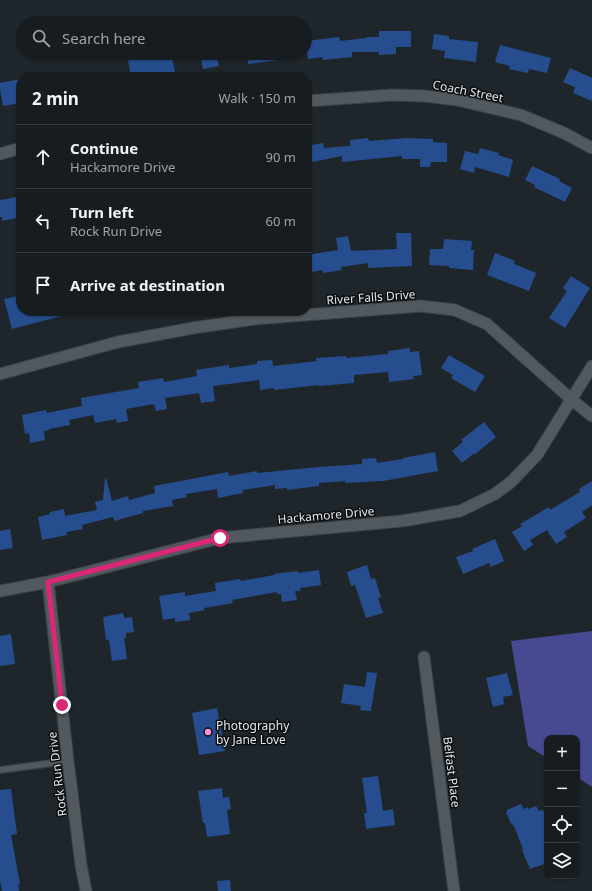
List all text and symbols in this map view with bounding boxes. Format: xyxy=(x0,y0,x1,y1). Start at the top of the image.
search box xyxy=(16,16,312,60)
icon: search xyxy=(30,27,52,49)
text: Search here xyxy=(62,28,145,48)
street label: Coach Street xyxy=(431,76,505,106)
text: 2 min xyxy=(32,87,79,110)
text: Walk · 150 m xyxy=(218,89,296,107)
text: Continue xyxy=(70,138,138,158)
icon: ahead xyxy=(32,146,54,168)
text: 90 m xyxy=(266,148,296,166)
text: Hackamore Drive xyxy=(70,158,175,176)
text: Turn left xyxy=(70,202,134,222)
icon: left xyxy=(32,210,54,232)
text: 60 m xyxy=(266,212,296,230)
text: Rock Run Drive xyxy=(70,222,162,240)
icon: arrive xyxy=(32,274,54,296)
text: Arrive at destination xyxy=(70,275,225,295)
street label: River Falls Drive xyxy=(326,285,416,309)
street label: Hackamore Drive xyxy=(277,502,375,528)
route start xyxy=(211,529,229,547)
route end xyxy=(53,696,71,714)
place label: Photography by Jane Love xyxy=(216,717,290,748)
marker: Photography by Jane Love xyxy=(203,727,213,737)
street label: Rock Run Drive xyxy=(43,731,71,817)
map controls xyxy=(544,735,580,879)
button: + xyxy=(544,735,580,771)
street label: Belfast Place xyxy=(439,736,465,809)
button: − xyxy=(544,771,580,807)
button: locate xyxy=(544,807,580,843)
button: layers xyxy=(544,843,580,879)

